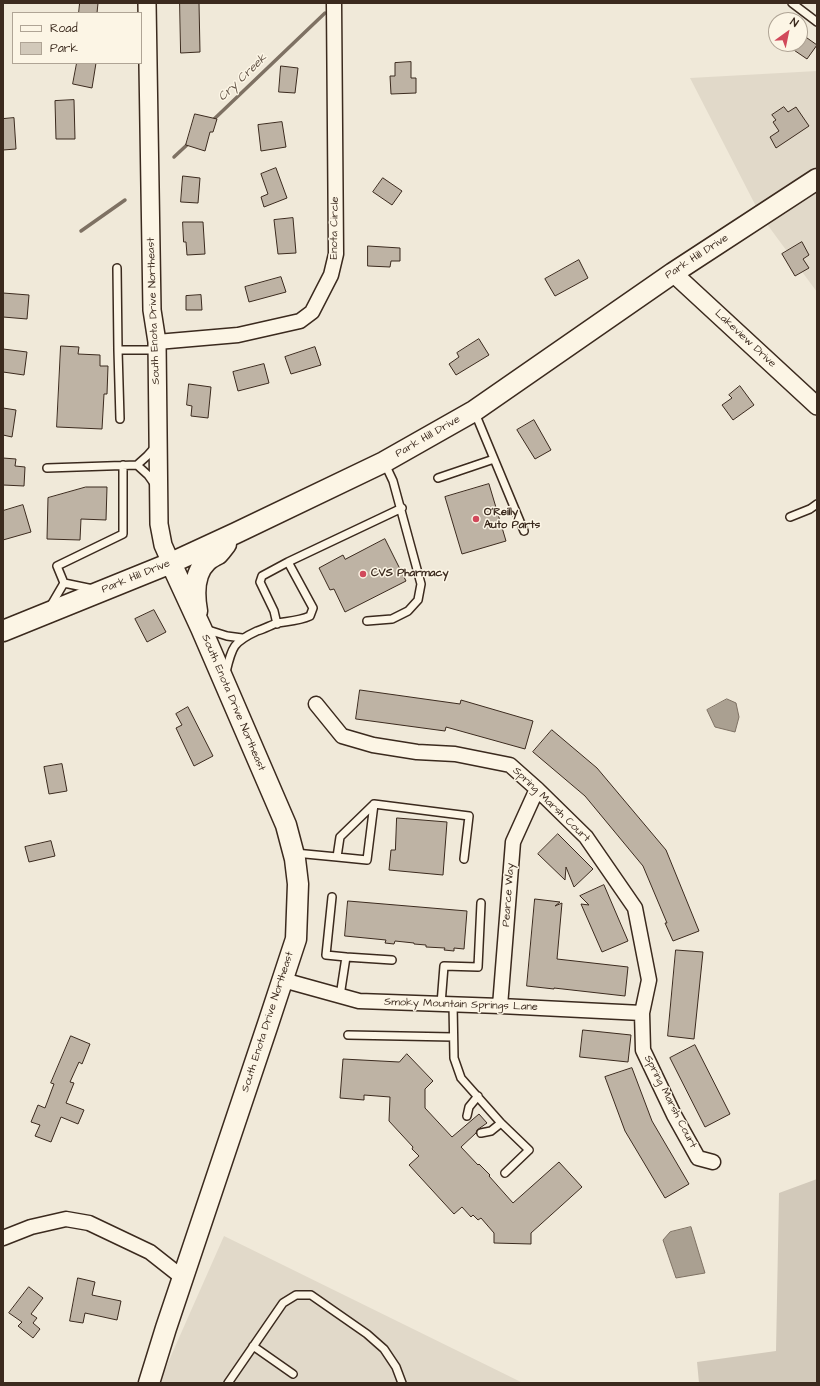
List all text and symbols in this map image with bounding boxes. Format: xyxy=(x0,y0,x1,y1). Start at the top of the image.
legend xyxy=(12,12,142,64)
north arrow xyxy=(768,12,808,52)
text: N xyxy=(787,14,801,31)
text: Road xyxy=(50,20,78,37)
text: Park xyxy=(50,40,78,57)
water label: Cry Creek xyxy=(216,51,270,105)
street label: Enota Circle xyxy=(328,196,342,260)
street label: Park Hill Drive xyxy=(663,232,731,282)
street label: South Enota Drive Northeast xyxy=(145,237,163,385)
street label: Lakeview Drive xyxy=(712,307,778,371)
street label: Park Hill Drive xyxy=(393,413,463,461)
place label: O'Reilly Auto Parts xyxy=(484,506,540,532)
marker: O'Reilly Auto Parts xyxy=(471,514,481,524)
street label: Park Hill Drive xyxy=(100,557,172,597)
place label: CVS Pharmacy xyxy=(371,567,448,581)
marker: CVS Pharmacy xyxy=(358,569,368,579)
street label: South Enota Drive Northeast xyxy=(198,633,268,773)
street label: Spring Marsh Court xyxy=(509,765,593,845)
street label: Pearce Way xyxy=(500,863,518,927)
street label: South Enota Drive Northeast xyxy=(239,950,297,1094)
street label: Smoky Mountain Springs Lane xyxy=(384,996,538,1014)
street label: Spring Marsh Court xyxy=(641,1053,699,1151)

